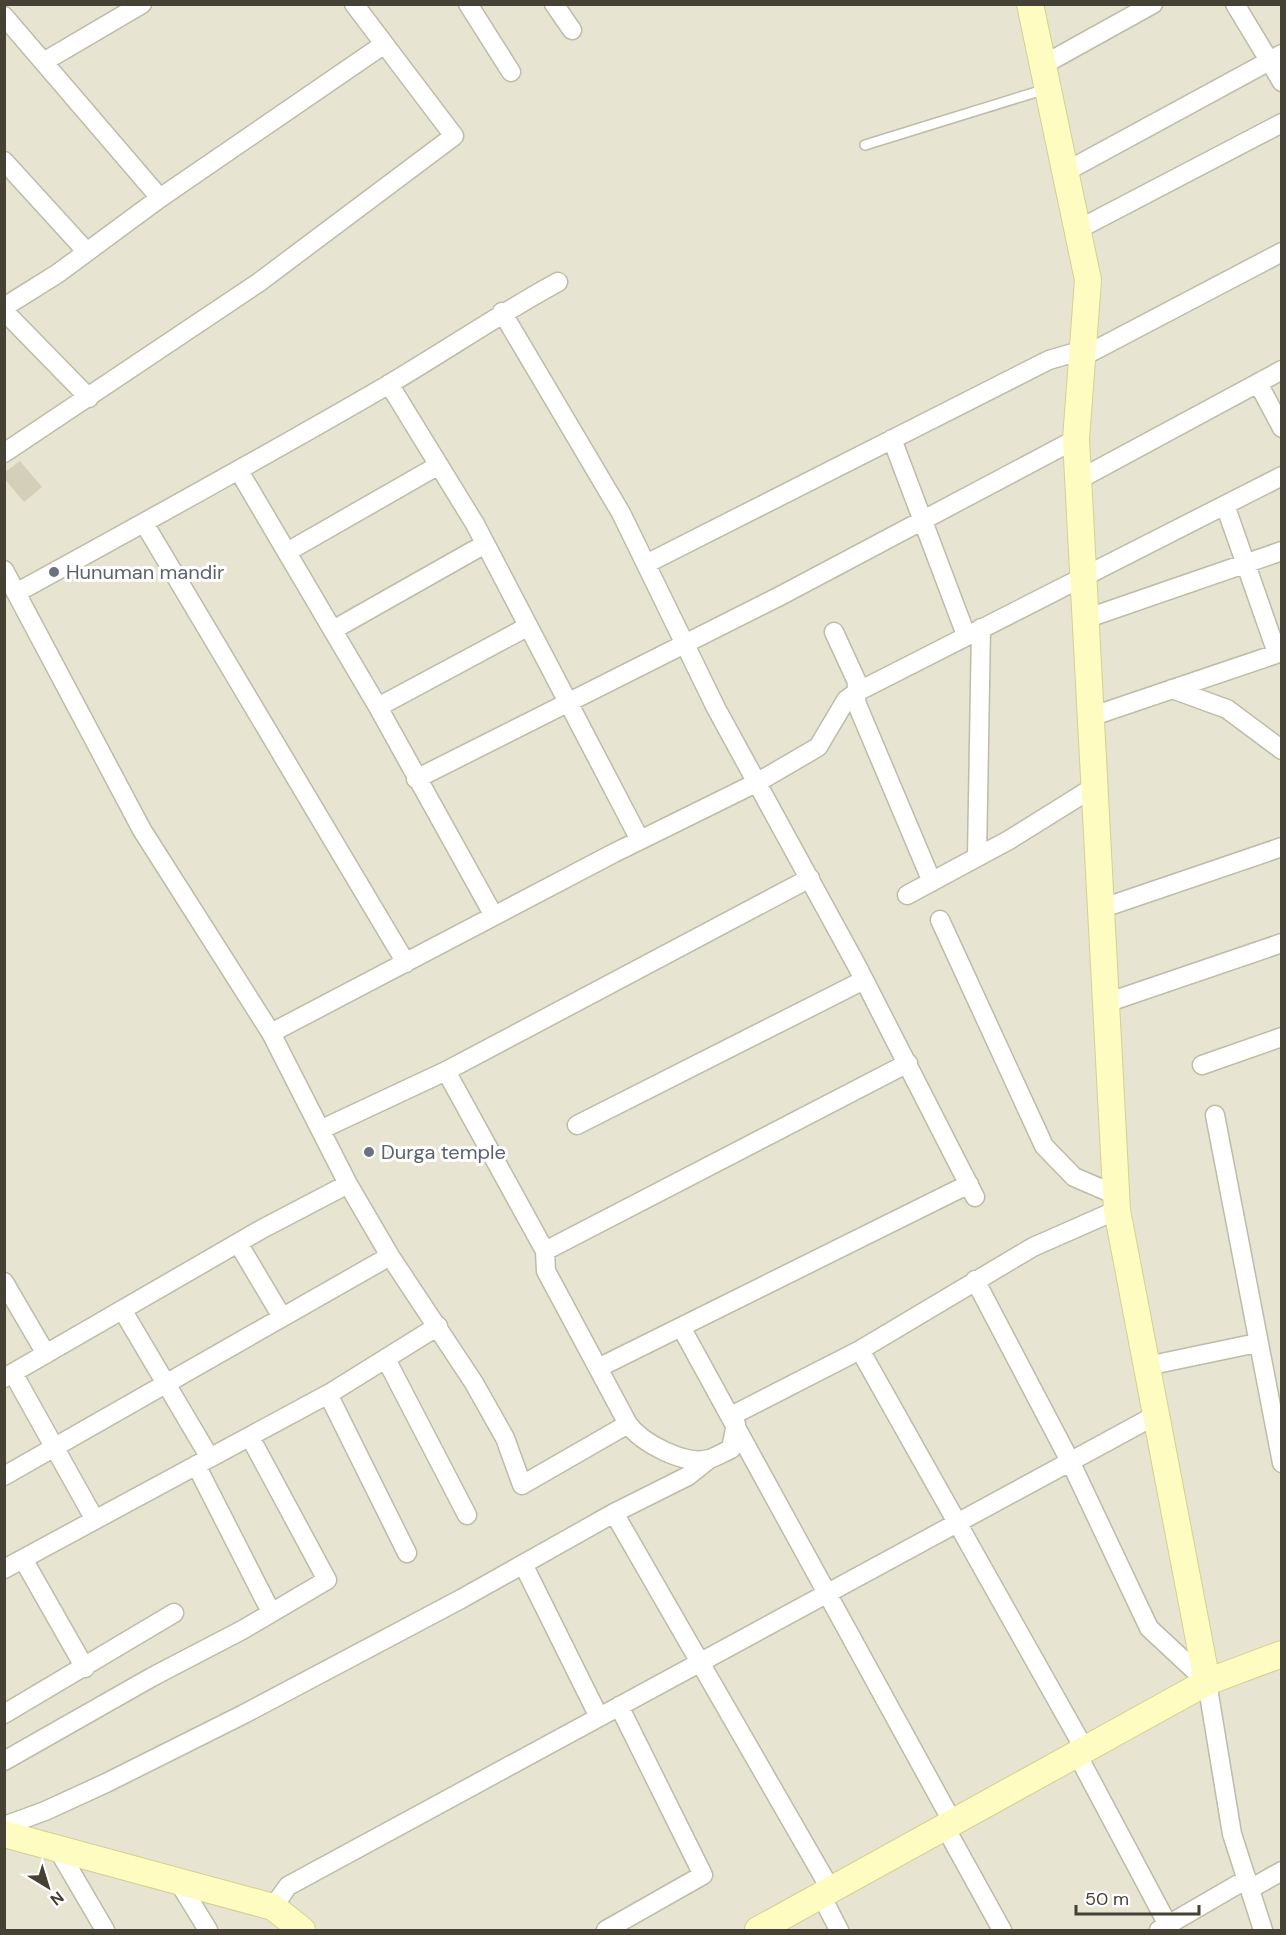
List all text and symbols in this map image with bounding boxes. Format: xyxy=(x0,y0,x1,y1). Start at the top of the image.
place label: Hunuman mandir xyxy=(66,559,224,585)
marker: Hunuman mandir xyxy=(47,565,61,579)
place label: Durga temple xyxy=(381,1139,506,1165)
marker: Durga temple xyxy=(362,1145,376,1159)
north arrow xyxy=(18,1857,78,1917)
scale bar xyxy=(1076,1878,1199,1916)
text: N xyxy=(46,1887,68,1910)
text: 50 m xyxy=(1085,1887,1129,1911)

